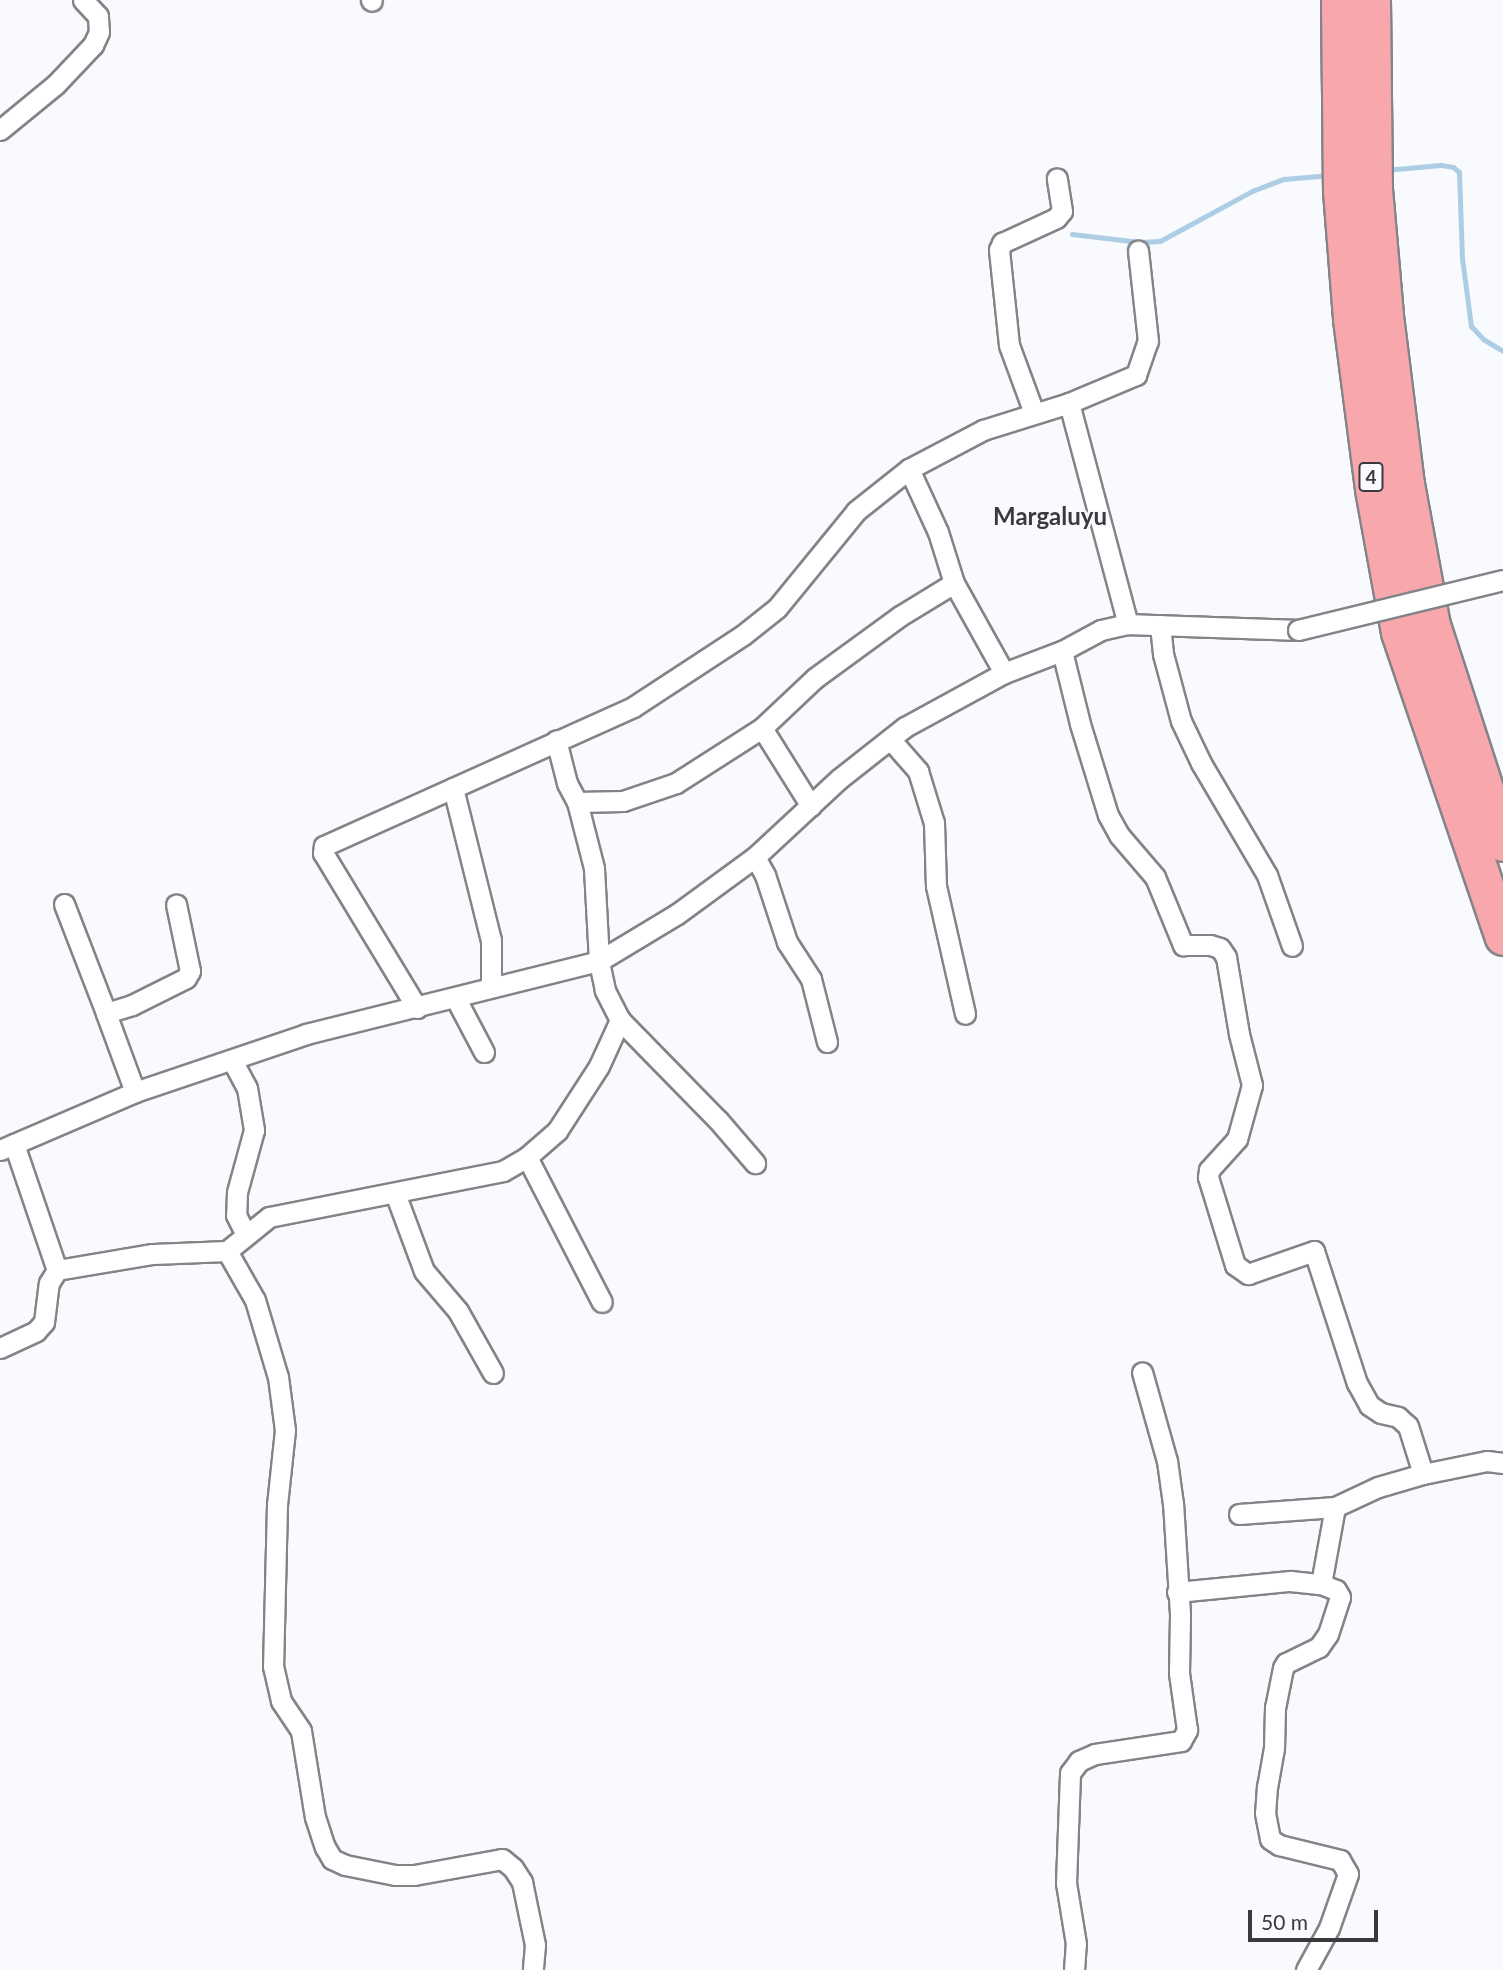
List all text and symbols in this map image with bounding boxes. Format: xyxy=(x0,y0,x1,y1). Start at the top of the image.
road number: 4 xyxy=(1357,462,1385,492)
district label: Margaluyu xyxy=(993,502,1107,530)
scale bar xyxy=(1251,1896,1380,1940)
text: 50 m xyxy=(1261,1909,1308,1934)

